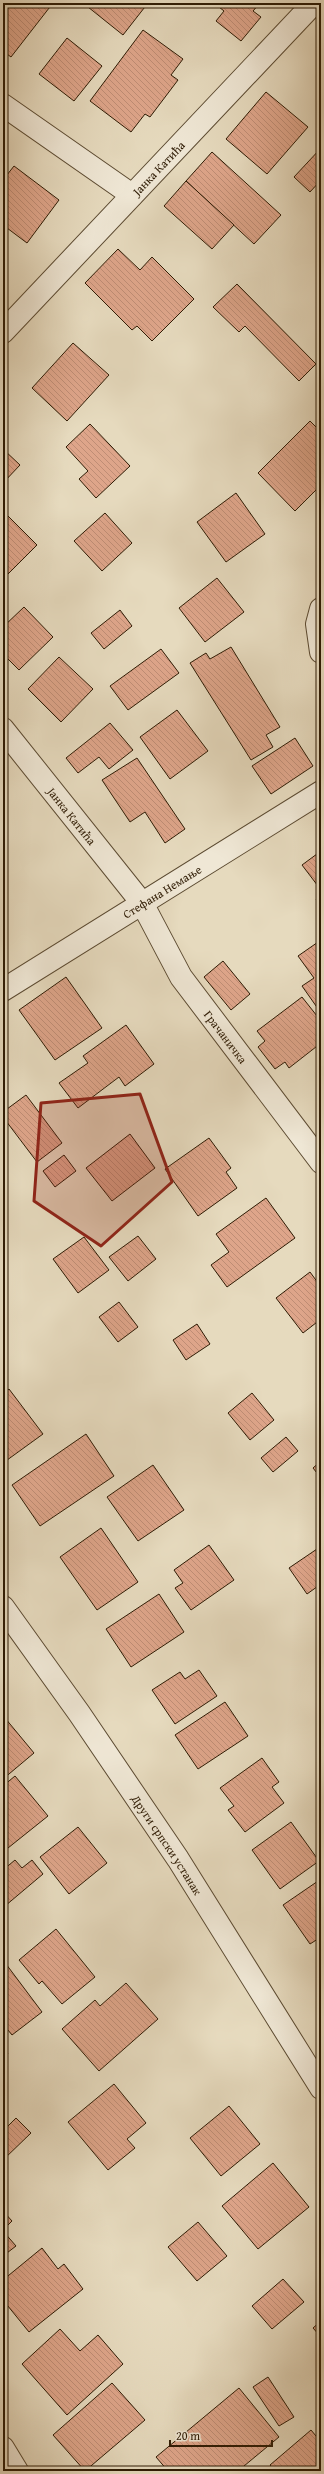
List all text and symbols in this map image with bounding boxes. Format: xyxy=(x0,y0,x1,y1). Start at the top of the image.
street label: Јанка Катића xyxy=(127,136,189,200)
street label: Јанка Катића xyxy=(43,782,101,848)
street label: Стефана Немање xyxy=(119,860,205,922)
street label: Грачаничка xyxy=(200,1006,252,1067)
street label: Други српски устанак xyxy=(128,1790,207,1899)
scale bar xyxy=(170,2422,272,2448)
text: 20 m xyxy=(176,2427,200,2444)

